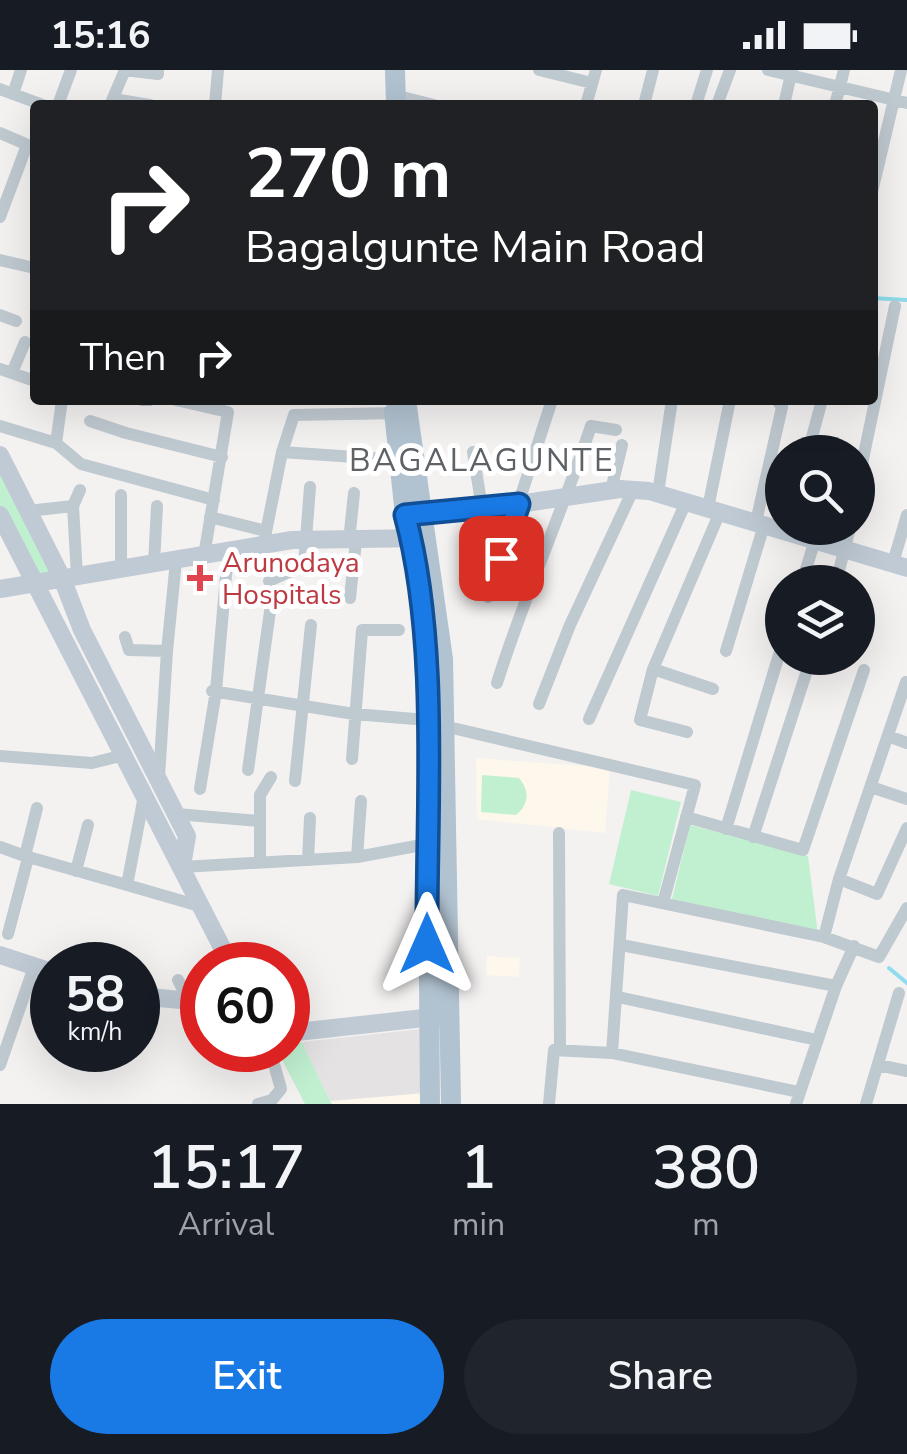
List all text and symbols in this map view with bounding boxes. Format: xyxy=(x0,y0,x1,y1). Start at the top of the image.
text: 15:16 xyxy=(50,10,151,61)
text: 270 m xyxy=(245,126,451,222)
icon: right xyxy=(80,140,210,270)
text: Bagalgunte Main Road xyxy=(245,217,705,278)
icon: right xyxy=(186,330,241,385)
text: Then xyxy=(80,332,166,383)
map controls xyxy=(765,435,875,675)
button: search xyxy=(765,435,875,545)
district label: BAGALAGUNTE xyxy=(349,439,615,482)
pin xyxy=(459,516,544,601)
icon: arrive xyxy=(474,531,529,586)
place label: Arunodaya Hospitals xyxy=(222,544,360,614)
marker: Arunodaya Hospitals xyxy=(187,565,213,591)
button: layers xyxy=(765,565,875,675)
position arrow xyxy=(375,892,479,996)
speed limit sign: 60 xyxy=(180,942,310,1072)
text: 58 xyxy=(65,960,125,1029)
text: km/h xyxy=(67,1015,123,1049)
text: 15:17 xyxy=(147,1127,305,1209)
text: 1 xyxy=(461,1127,497,1209)
text: 380 xyxy=(652,1127,760,1209)
text: Arrival xyxy=(178,1203,274,1246)
text: min xyxy=(452,1203,505,1246)
text: m xyxy=(692,1203,720,1246)
button: Exit xyxy=(50,1319,444,1434)
button: Share xyxy=(464,1319,857,1434)

